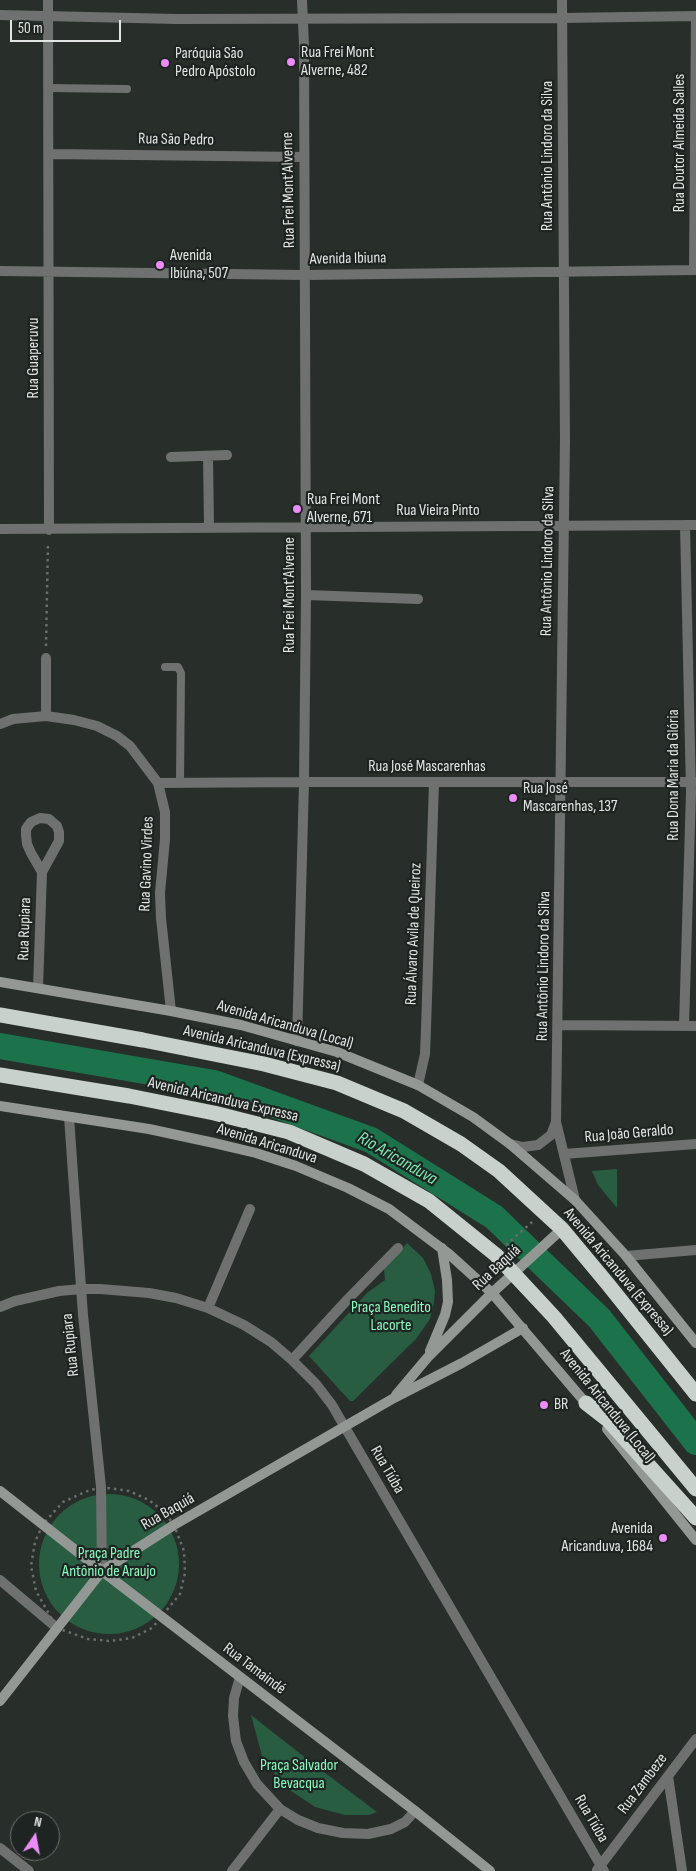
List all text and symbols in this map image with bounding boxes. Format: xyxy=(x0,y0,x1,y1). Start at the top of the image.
scale bar xyxy=(12,10,124,42)
text: 50 m xyxy=(18,19,43,38)
place label: Rua Frei Mont Alverne, 482 xyxy=(301,43,374,81)
place label: Paróquia São Pedro Apóstolo xyxy=(175,44,256,82)
marker: Rua Frei Mont Alverne, 482 xyxy=(285,56,297,68)
marker: Paróquia São Pedro Apóstolo xyxy=(159,57,171,69)
street label: Rua Doutor Almeida Salles xyxy=(670,74,690,212)
street label: Rua Antônio Lindoro da Silva xyxy=(538,81,558,231)
street label: Rua São Pedro xyxy=(138,130,214,150)
street label: Rua Frei Mont'Alverne xyxy=(278,132,300,248)
place label: Avenida Ibiúna, 507 xyxy=(170,246,228,284)
street label: Avenida Ibiuna xyxy=(309,249,387,269)
marker: Avenida Ibiúna, 507 xyxy=(154,259,166,271)
street label: Rua Guaperuvu xyxy=(24,318,44,398)
street label: Rua Antônio Lindoro da Silva xyxy=(537,486,559,636)
place label: Rua Frei Mont Alverne, 671 xyxy=(307,490,380,528)
street label: Rua Vieira Pinto xyxy=(396,501,480,521)
marker: Rua Frei Mont Alverne, 671 xyxy=(291,503,303,515)
street label: Rua Frei Mont'Alverne xyxy=(280,537,300,653)
street label: Rua Dona Maria da Glória xyxy=(664,709,684,841)
street label: Rua José Mascarenhas xyxy=(368,757,486,777)
place label: Rua José Mascarenhas, 137 xyxy=(523,779,617,817)
marker: Rua José Mascarenhas, 137 xyxy=(507,792,519,804)
street label: Rua Gavino Virdes xyxy=(136,816,158,912)
street label: Rua Álvaro Avila de Queiroz xyxy=(402,863,426,1005)
street label: Rua Antônio Lindoro da Silva xyxy=(533,891,555,1041)
street label: Rua Rupiara xyxy=(14,897,36,961)
street label: Avenida Aricanduva (Local) xyxy=(215,996,355,1054)
street label: Avenida Aricanduva (Expressa) xyxy=(182,1022,342,1076)
street label: Avenida Aricanduva Expressa xyxy=(146,1073,300,1127)
street label: Avenida Aricanduva xyxy=(215,1120,319,1168)
street label: Rua João Geraldo xyxy=(584,1121,674,1147)
water label: Rio Aricanduva xyxy=(353,1128,441,1190)
street label: Avenida Aricanduva (Expressa) xyxy=(559,1204,677,1340)
street label: Rua Baquiá xyxy=(469,1241,525,1295)
park label: Praça Benedito Lacorte xyxy=(351,1298,431,1336)
street label: Rua Rupiara xyxy=(58,1313,84,1377)
street label: Avenida Aricanduva (Local) xyxy=(555,1345,659,1467)
place label: BR xyxy=(554,1395,569,1415)
marker: BR xyxy=(538,1399,550,1411)
street label: Rua Tiúba xyxy=(366,1443,408,1497)
street label: Rua Baquiá xyxy=(138,1489,198,1535)
place label: Avenida Aricanduva, 1684 xyxy=(561,1519,653,1557)
marker: Avenida Aricanduva, 1684 xyxy=(657,1532,669,1544)
park label: Praça Padre Antônio de Araujo xyxy=(62,1544,156,1582)
street label: Rua Tamaindé xyxy=(219,1639,289,1699)
street label: Rua Zambeze xyxy=(614,1750,672,1818)
park label: Praça Salvador Bevacqua xyxy=(260,1756,338,1794)
street label: Rua Tiúba xyxy=(570,1792,612,1846)
north arrow xyxy=(10,1811,60,1861)
text: N xyxy=(33,1813,43,1831)

